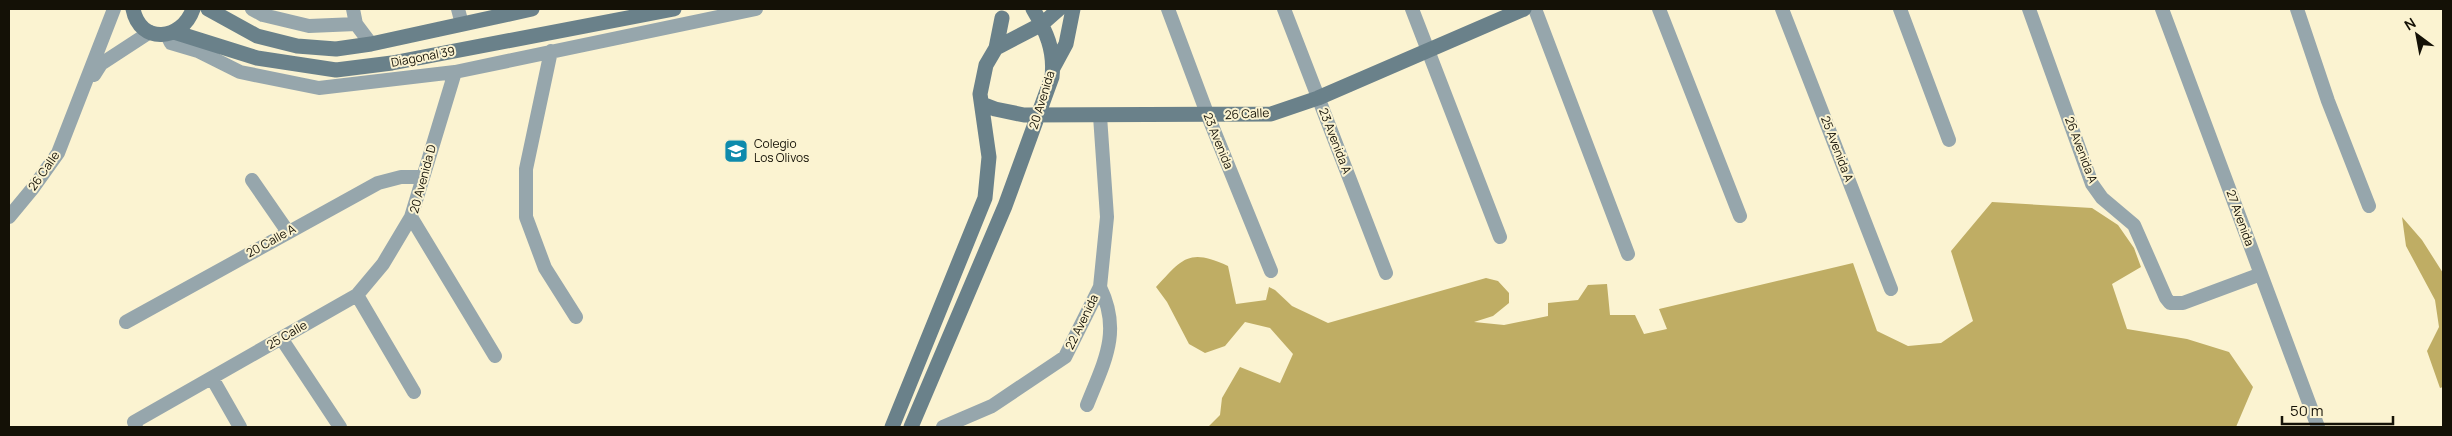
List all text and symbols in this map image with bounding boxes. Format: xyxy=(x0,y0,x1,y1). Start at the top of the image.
north arrow xyxy=(2392,10,2442,60)
text: N xyxy=(2401,13,2419,34)
street label: Diagonal 39 xyxy=(389,42,456,71)
street label: 20 Avenida xyxy=(1025,69,1058,131)
street label: 26 Calle xyxy=(1224,104,1270,123)
street label: 23 Avenida A xyxy=(1315,105,1356,177)
street label: 23 Avenida xyxy=(1199,110,1237,172)
street label: 25 Avenida A xyxy=(1817,113,1858,185)
street label: 26 Avenida A xyxy=(2061,114,2102,186)
place label: Colegio Los Olivos xyxy=(754,135,809,166)
school or university icon: Colegio Los Olivos xyxy=(723,138,749,164)
street label: 20 Avenida D xyxy=(405,143,440,215)
street label: 26 Calle xyxy=(24,148,63,194)
street label: 27 Avenida xyxy=(2222,187,2259,248)
street label: 20 Calle A xyxy=(243,220,299,261)
street label: 22 Avenida xyxy=(1061,291,1102,352)
street label: 25 Calle xyxy=(263,316,310,353)
scale bar xyxy=(2282,394,2393,426)
text: 50 m xyxy=(2290,400,2324,421)

